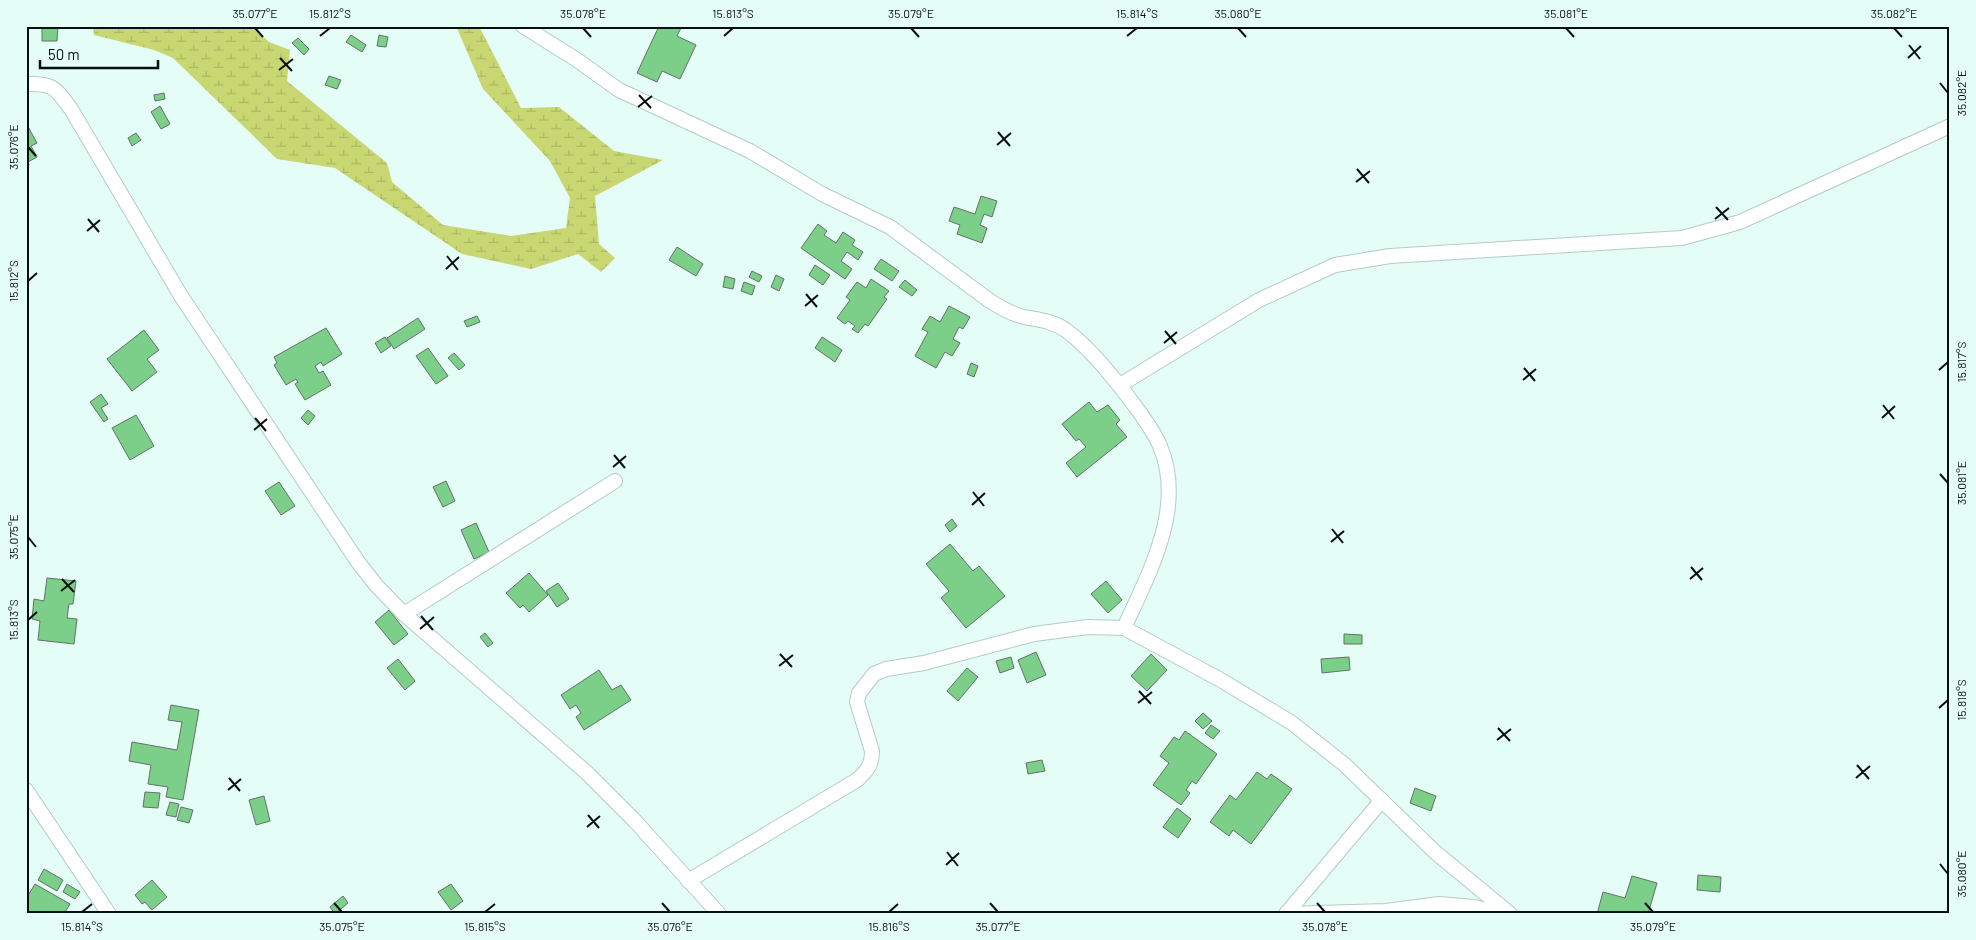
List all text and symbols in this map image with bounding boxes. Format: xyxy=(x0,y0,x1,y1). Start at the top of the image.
text: 35.077°E xyxy=(232,6,278,20)
text: 15.812°S xyxy=(309,6,351,20)
text: 35.078°E xyxy=(560,6,606,20)
text: 15.813°S xyxy=(712,6,754,20)
text: 35.079°E xyxy=(888,6,934,20)
text: 15.814°S xyxy=(1116,6,1158,20)
text: 35.080°E xyxy=(1215,6,1261,20)
text: 35.081°E xyxy=(1544,6,1588,20)
text: 35.082°E xyxy=(1871,6,1917,20)
scale bar xyxy=(40,38,158,70)
text: 50 m xyxy=(48,45,80,63)
text: 35.082°E xyxy=(1954,70,1968,116)
text: 35.076°E xyxy=(6,124,20,170)
text: 15.812°S xyxy=(6,260,20,302)
text: 15.817°S xyxy=(1954,341,1968,383)
text: 35.081°E xyxy=(1954,461,1968,505)
text: 35.075°E xyxy=(6,514,20,560)
text: 15.813°S xyxy=(6,599,20,641)
text: 15.818°S xyxy=(1954,679,1968,721)
text: 35.080°E xyxy=(1954,851,1968,897)
text: 15.814°S xyxy=(61,919,103,933)
text: 35.075°E xyxy=(319,919,365,933)
text: 15.815°S xyxy=(464,919,506,933)
text: 35.076°E xyxy=(647,919,693,933)
text: 15.816°S xyxy=(868,919,910,933)
text: 35.077°E xyxy=(975,919,1021,933)
text: 35.078°E xyxy=(1302,919,1348,933)
text: 35.079°E xyxy=(1630,919,1676,933)

